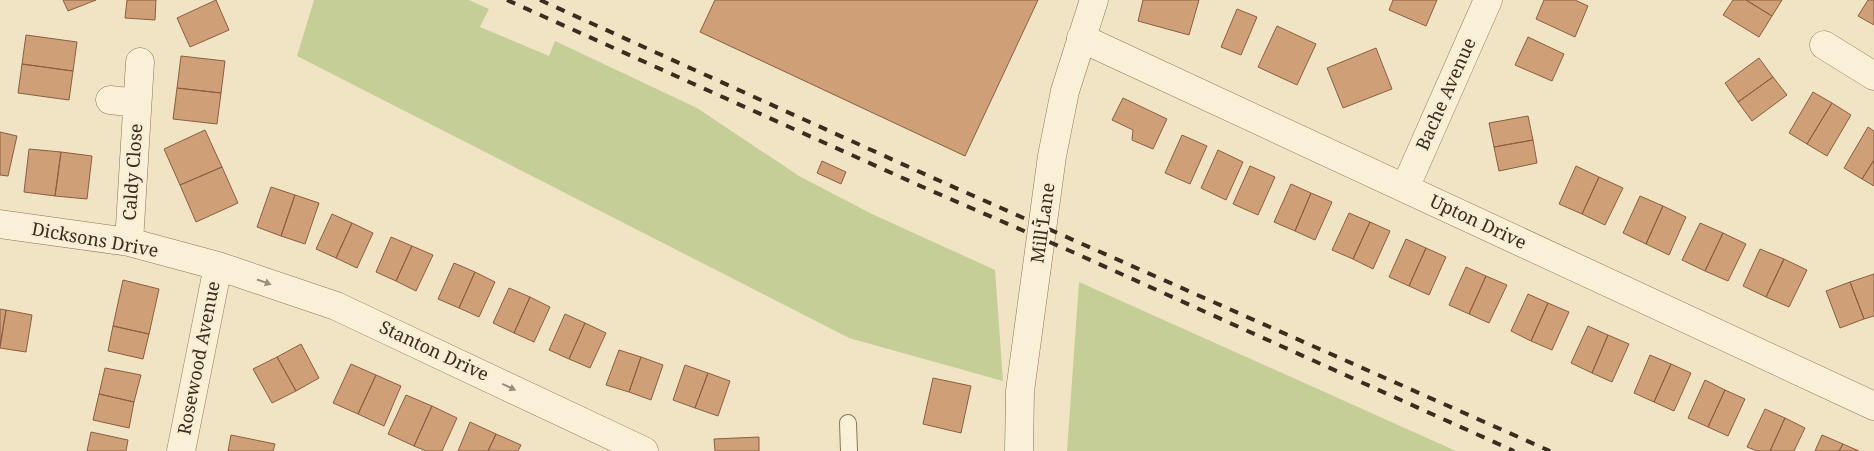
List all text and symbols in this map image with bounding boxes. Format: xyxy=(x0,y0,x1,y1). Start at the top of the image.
street label: Bache Avenue xyxy=(1410,34,1481,154)
street label: Caldy Close xyxy=(117,122,147,221)
street label: Mill Lane xyxy=(1024,181,1060,265)
street label: Upton Drive xyxy=(1426,188,1531,254)
street label: Dicksons Drive xyxy=(30,216,161,262)
one-way arrow xyxy=(256,278,271,286)
street label: Rosewood Avenue xyxy=(171,279,225,437)
street label: Stanton Drive xyxy=(376,314,493,386)
one-way arrow xyxy=(502,382,517,391)

